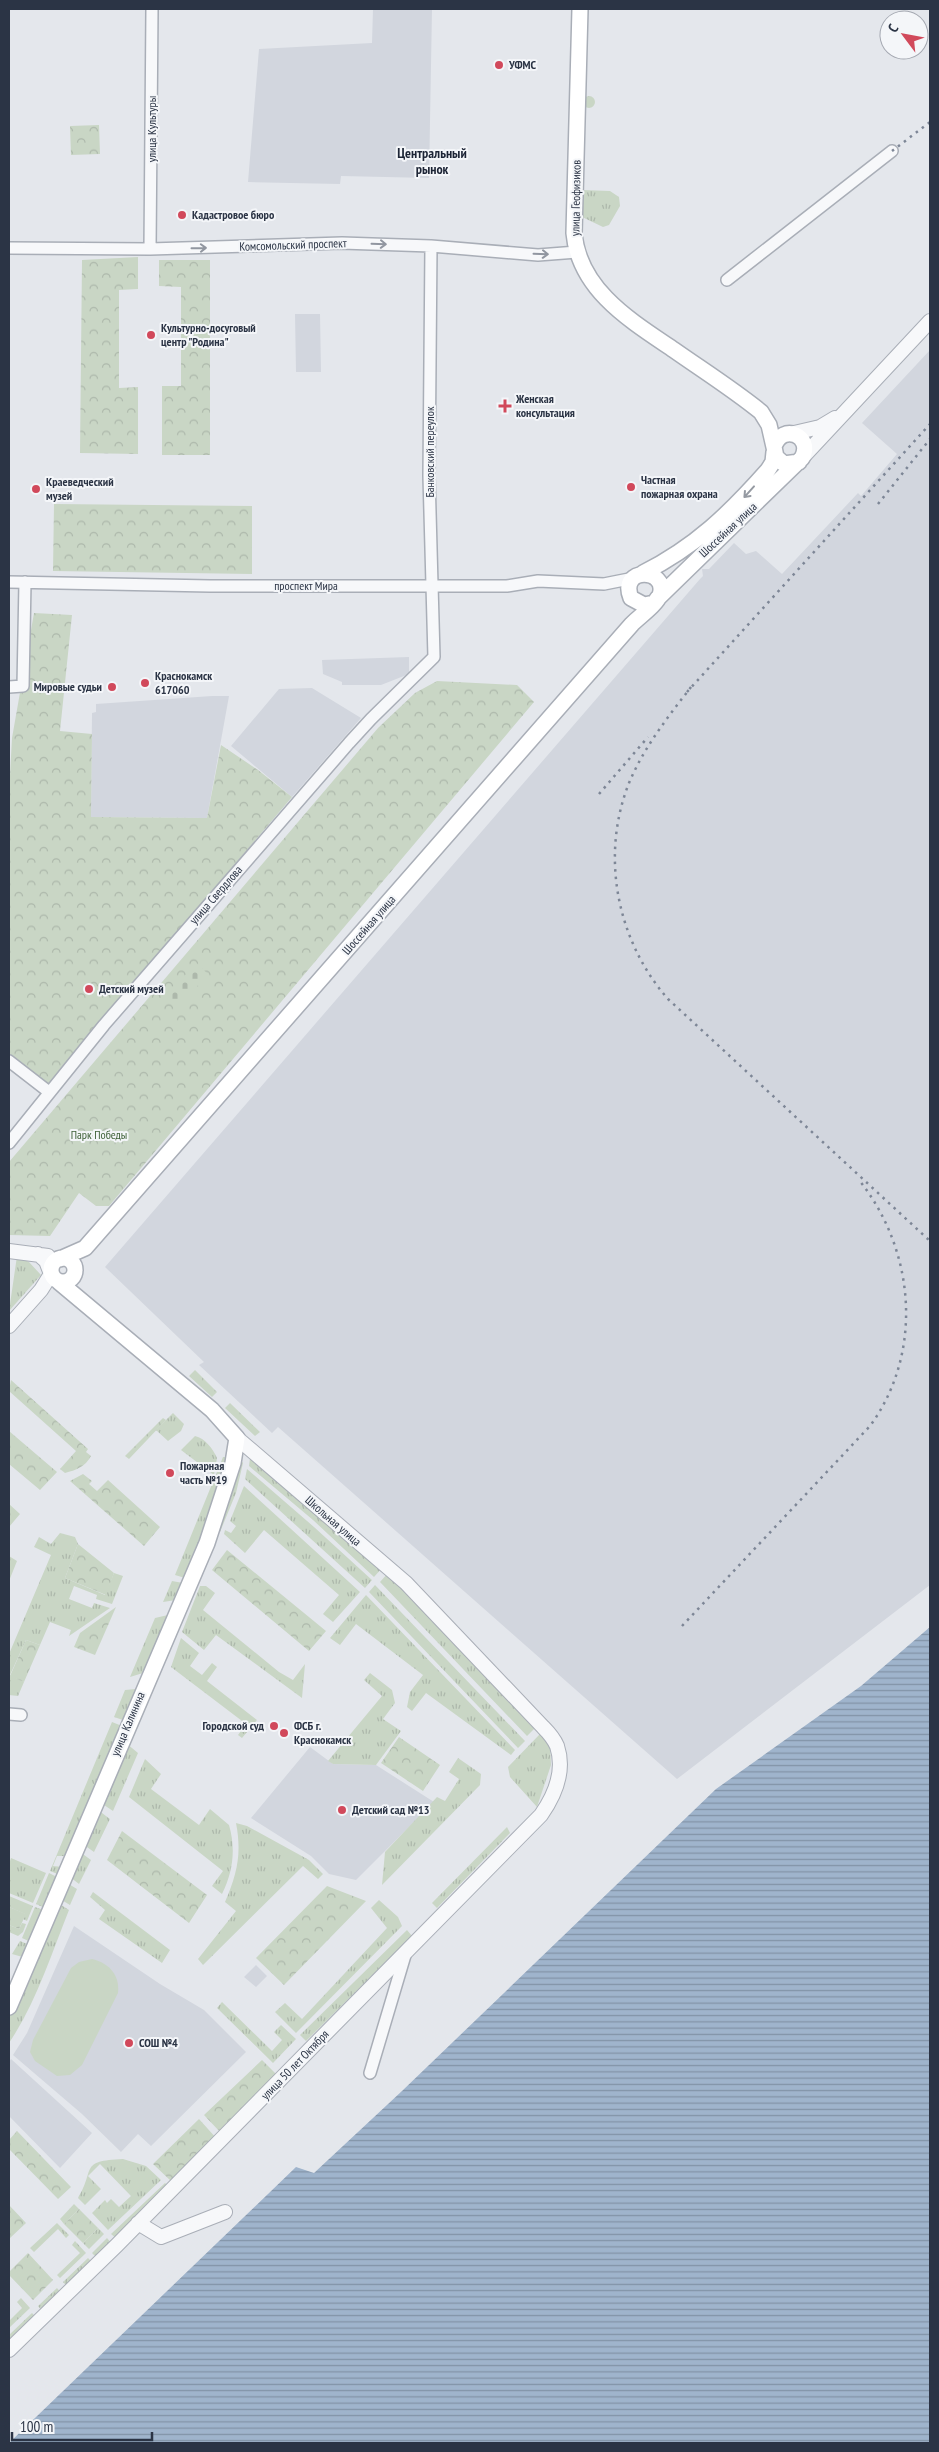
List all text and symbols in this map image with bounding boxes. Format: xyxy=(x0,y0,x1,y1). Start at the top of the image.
north arrow xyxy=(879,10,929,60)
text: С xyxy=(884,20,903,36)
place label: УФМС xyxy=(508,57,536,72)
marker: УФМС xyxy=(493,59,505,71)
street label: улица Культуры xyxy=(144,96,159,162)
district label: Центральный рынок xyxy=(397,144,467,178)
street label: улица Геофизиков xyxy=(567,160,584,236)
place label: Кадастровое бюро xyxy=(192,207,275,222)
marker: Кадастровое бюро xyxy=(176,209,188,221)
street label: Комсомольский проспект xyxy=(239,235,347,254)
one-way arrow xyxy=(371,240,387,249)
one-way arrow xyxy=(191,243,207,252)
one-way arrow xyxy=(533,250,549,259)
place label: Культурно-досуговый центр "Родина" xyxy=(161,320,256,349)
marker: Культурно-досуговый центр "Родина" xyxy=(145,329,157,341)
place label: Женская консультация xyxy=(515,391,575,420)
marker: Женская консультация xyxy=(498,399,512,413)
street label: Банковский переулок xyxy=(422,406,437,498)
place label: Частная пожарная охрана xyxy=(641,472,718,501)
place label: Краеведческий музей xyxy=(46,474,114,503)
marker: Частная пожарная охрана xyxy=(625,481,637,493)
marker: Краеведческий музей xyxy=(30,483,42,495)
one-way arrow xyxy=(743,485,755,498)
street label: Шоссейная улица xyxy=(696,499,760,560)
street label: проспект Мира xyxy=(274,578,338,593)
place label: Краснокамск 617060 xyxy=(155,668,212,697)
marker: Краснокамск 617060 xyxy=(139,677,151,689)
place label: Мировые судьи xyxy=(34,679,102,694)
marker: Мировые судьи xyxy=(106,681,118,693)
street label: улица Свердлова xyxy=(186,862,245,927)
street label: Шоссейная улица xyxy=(339,892,399,957)
place label: Детский музей xyxy=(99,981,164,996)
marker: Детский музей xyxy=(83,983,95,995)
park label: Парк Победы xyxy=(71,1127,127,1142)
place label: Пожарная часть №19 xyxy=(180,1458,227,1487)
marker: Пожарная часть №19 xyxy=(164,1467,176,1479)
street label: Школьная улица xyxy=(302,1492,365,1549)
street label: улица Калинина xyxy=(107,1689,148,1758)
place label: Городской суд xyxy=(202,1718,264,1733)
place label: ФСБ г. Краснокамск xyxy=(294,1718,351,1747)
marker: Городской суд xyxy=(268,1720,280,1732)
marker: ФСБ г. Краснокамск xyxy=(278,1727,290,1739)
place label: Детский сад №13 xyxy=(352,1802,430,1817)
marker: Детский сад №13 xyxy=(336,1804,348,1816)
street label: улица 50 лет Октября xyxy=(258,2026,332,2103)
place label: СОШ №4 xyxy=(139,2035,178,2050)
marker: СОШ №4 xyxy=(123,2037,135,2049)
scale bar xyxy=(12,2410,152,2442)
text: 100 m xyxy=(20,2417,53,2436)

